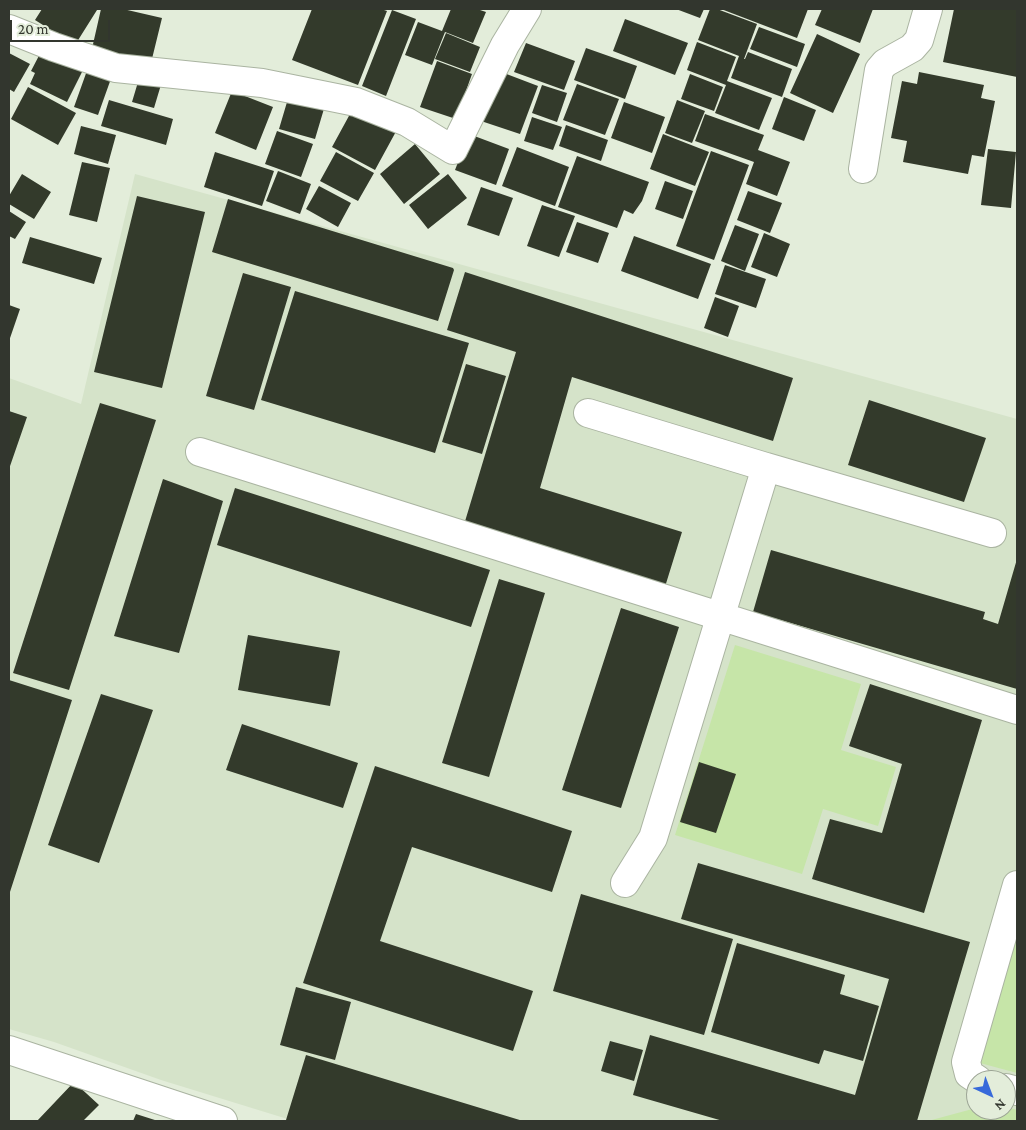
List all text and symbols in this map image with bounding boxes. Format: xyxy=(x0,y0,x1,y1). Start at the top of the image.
scale bar xyxy=(12,10,112,42)
text: 20 m xyxy=(18,21,49,37)
north arrow xyxy=(966,1070,1016,1120)
text: N xyxy=(992,1096,1010,1114)

